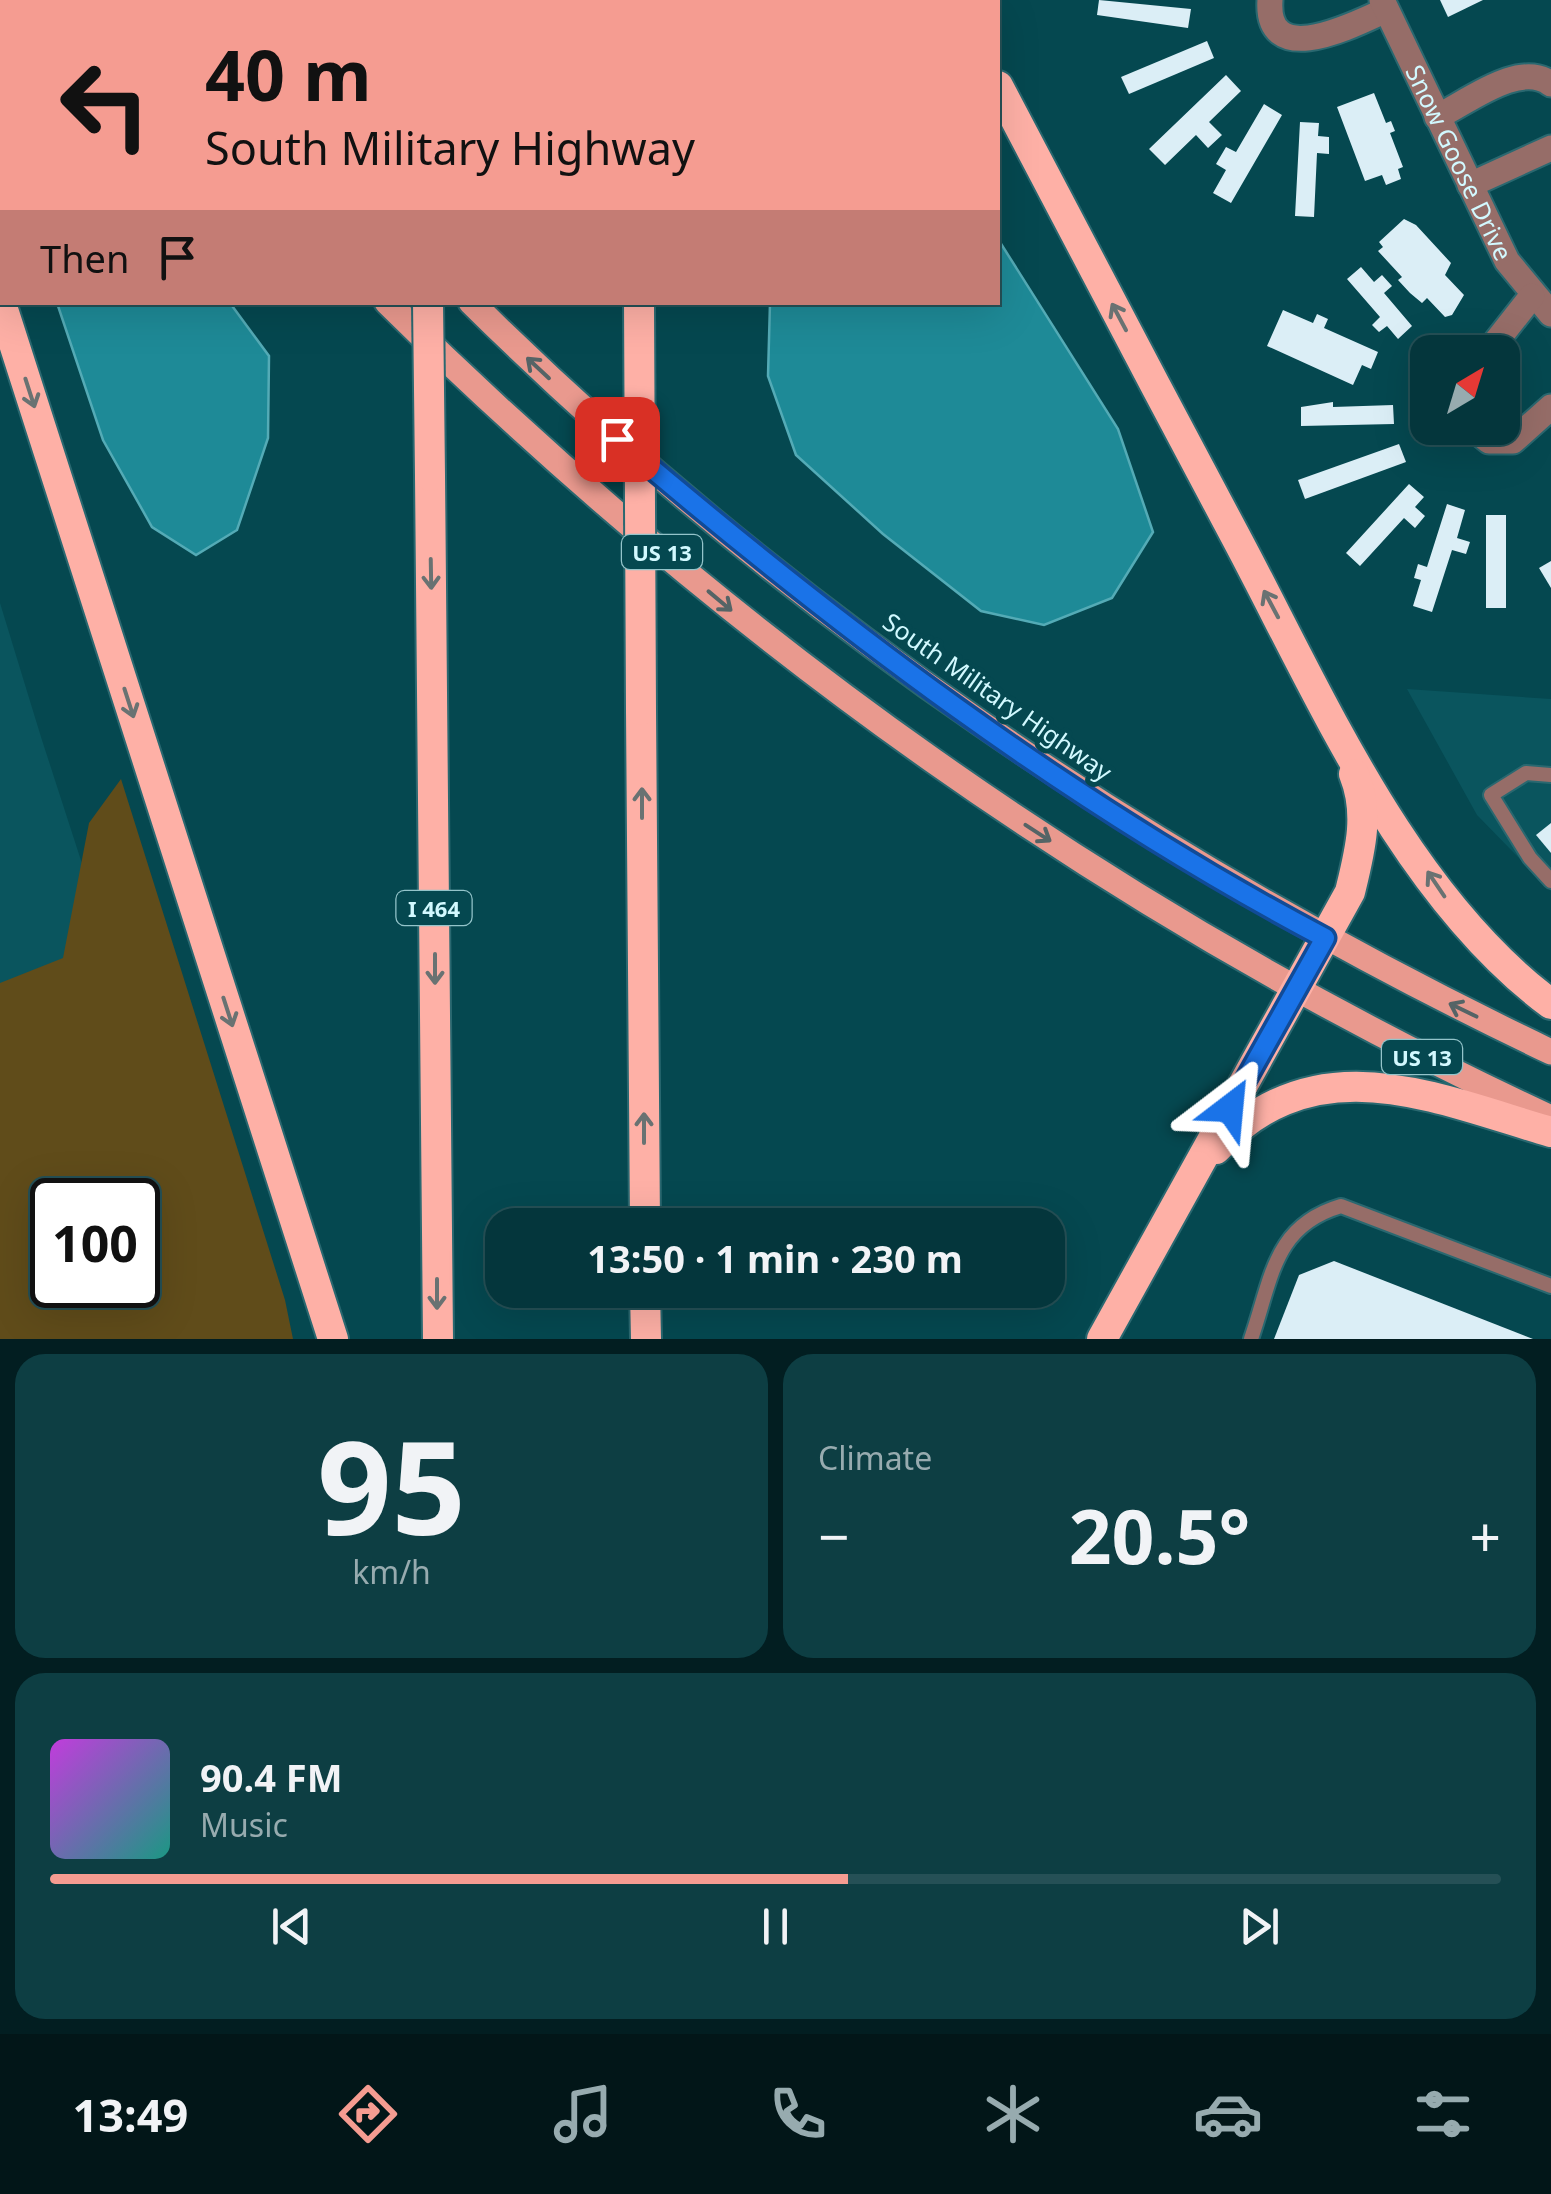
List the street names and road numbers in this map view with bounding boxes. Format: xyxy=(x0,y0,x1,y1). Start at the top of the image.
street label: Snow Goose Drive xyxy=(1398,59,1521,266)
road number: US 13 xyxy=(622,535,702,569)
street label: South Military Highway xyxy=(877,604,1119,788)
road number: I 464 xyxy=(396,891,472,925)
road number: US 13 xyxy=(1382,1040,1462,1074)

